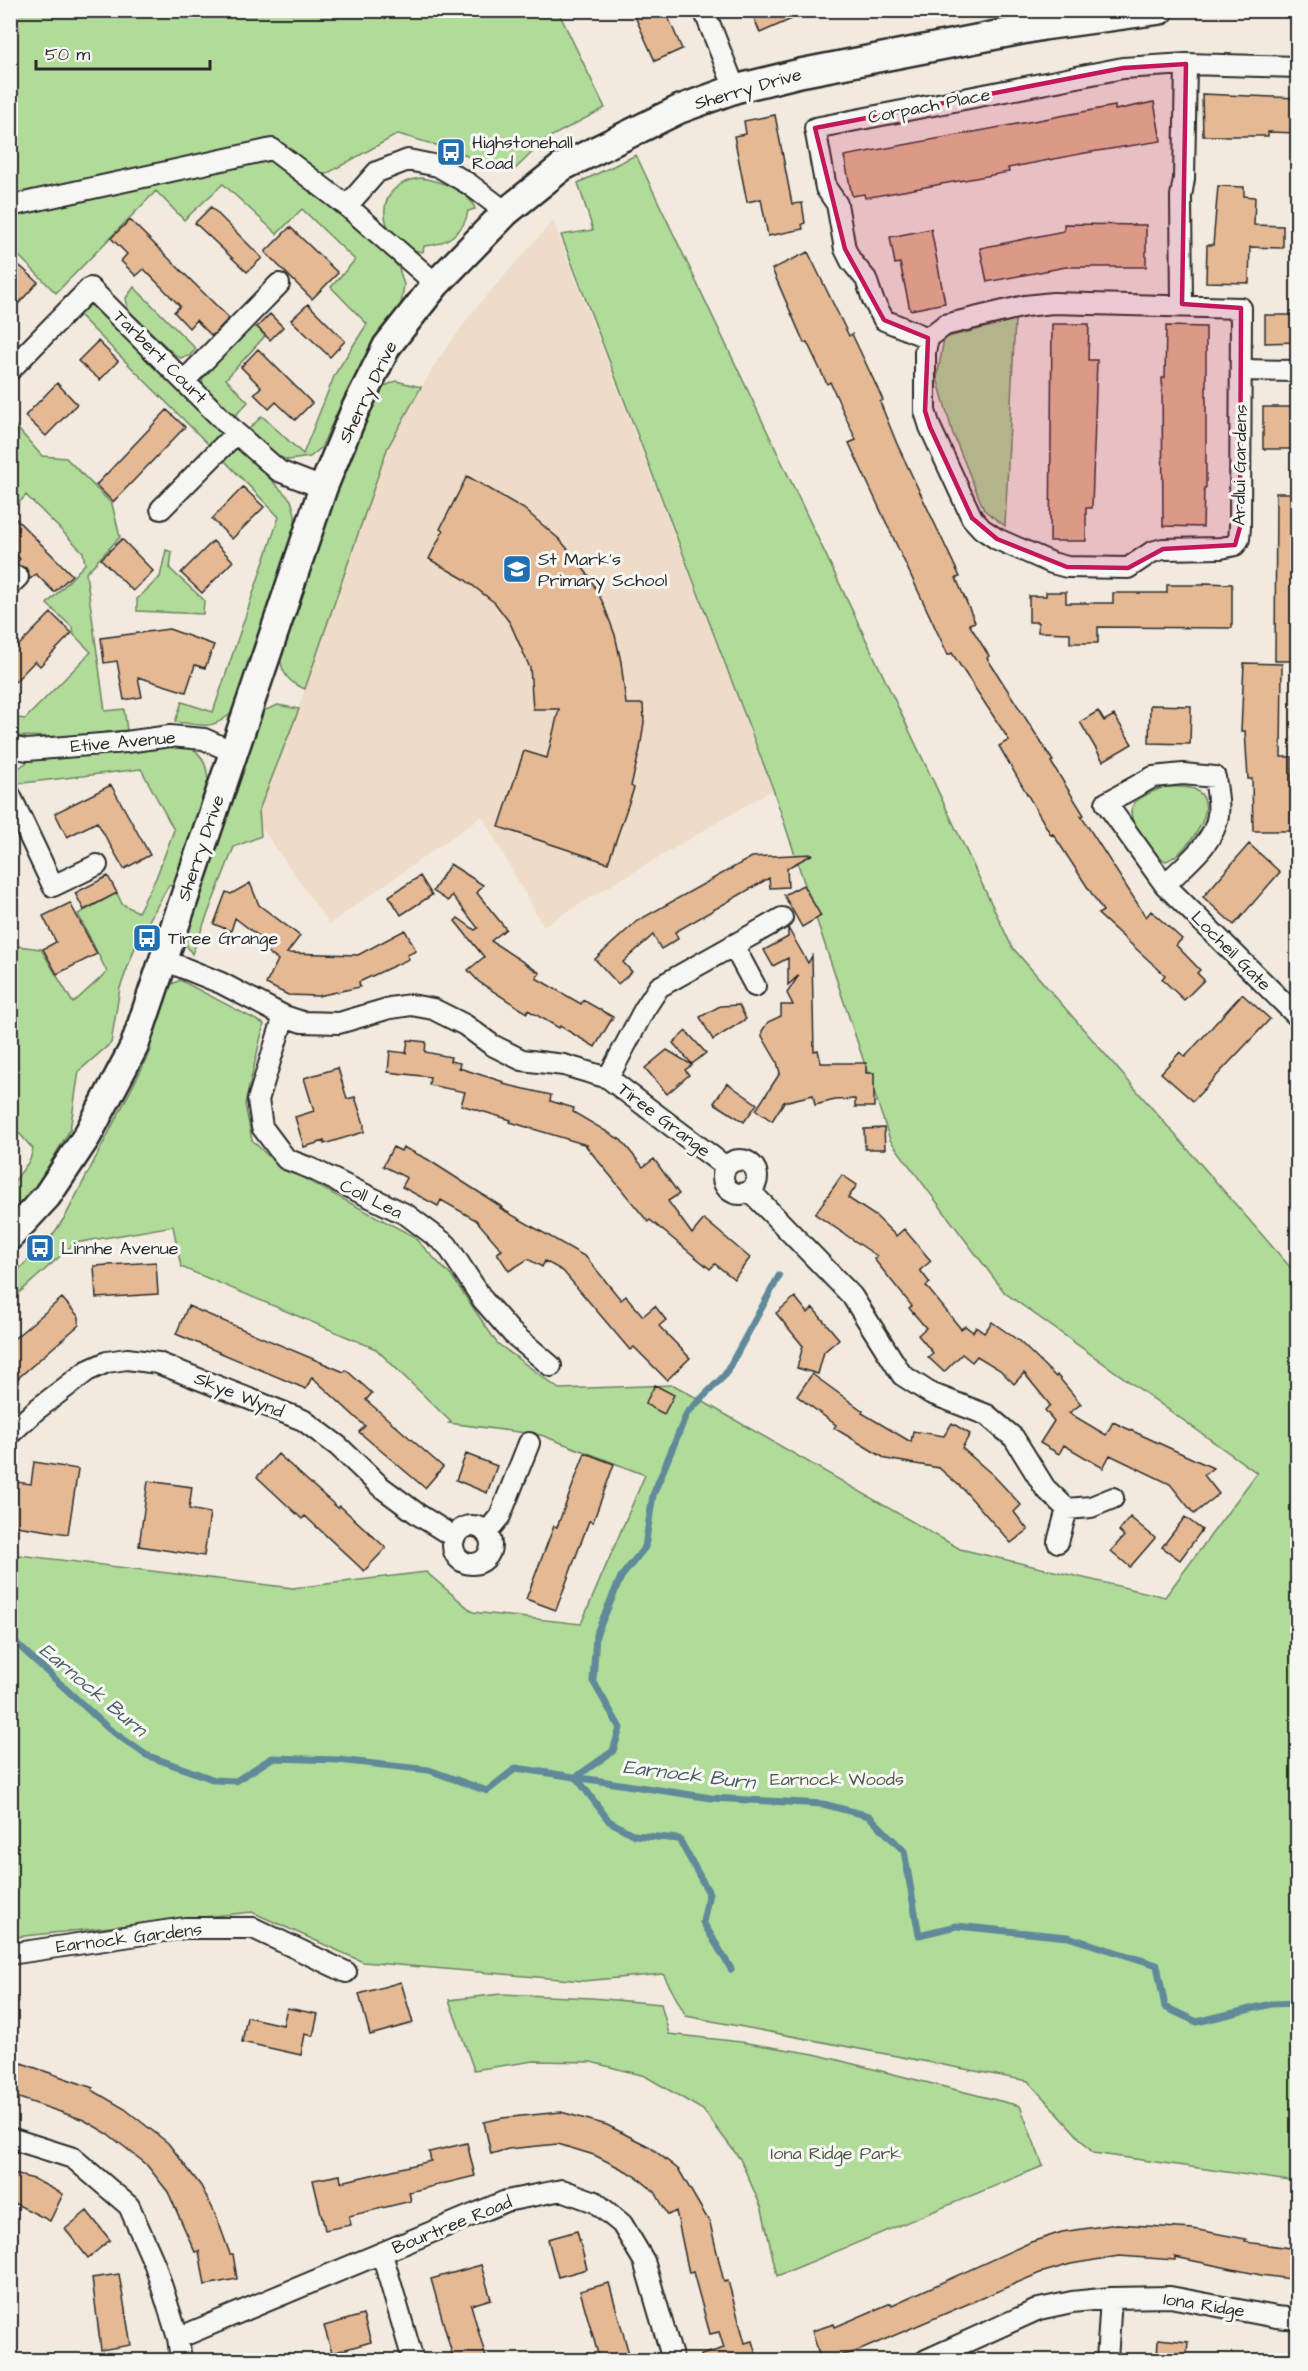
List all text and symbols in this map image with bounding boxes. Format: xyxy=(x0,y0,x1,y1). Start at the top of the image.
scale bar xyxy=(36,33,210,71)
text: 50 m xyxy=(45,42,90,67)
street label: Sherry Drive xyxy=(691,62,805,117)
street label: Corpach Place xyxy=(866,82,993,130)
place label: Highstonehall Road xyxy=(472,130,573,176)
bus stop icon: Highstonehall Road xyxy=(435,136,467,168)
street label: Tarbert Court xyxy=(107,304,213,410)
street label: Sherry Drive xyxy=(333,337,404,448)
street label: Ardlui Gardens xyxy=(1226,404,1254,526)
place label: St Mark's Primary School xyxy=(538,547,667,594)
school or university icon: St Mark's Primary School xyxy=(501,553,533,585)
street label: Etive Avenue xyxy=(69,725,177,759)
street label: Sherry Drive xyxy=(171,791,232,905)
street label: Locheil Gate xyxy=(1185,905,1277,997)
bus stop icon: Tiree Grange xyxy=(131,922,163,954)
place label: Tiree Grange xyxy=(168,926,278,952)
street label: Tiree Grange xyxy=(612,1077,716,1164)
street label: Coll Lea xyxy=(335,1173,407,1225)
bus stop icon: Linnhe Avenue xyxy=(24,1232,56,1264)
place label: Linnhe Avenue xyxy=(61,1236,179,1261)
street label: Skye Wynd xyxy=(190,1366,287,1425)
water label: Earnock Burn xyxy=(33,1637,154,1745)
water label: Earnock Burn xyxy=(621,1753,759,1797)
park label: Earnock Woods xyxy=(770,1767,904,1792)
street label: Earnock Gardens xyxy=(54,1917,204,1959)
park label: Iona Ridge Park xyxy=(771,2141,901,2167)
street label: Bourtree Road xyxy=(388,2190,516,2260)
street label: Iona Ridge xyxy=(1161,2286,1247,2325)

